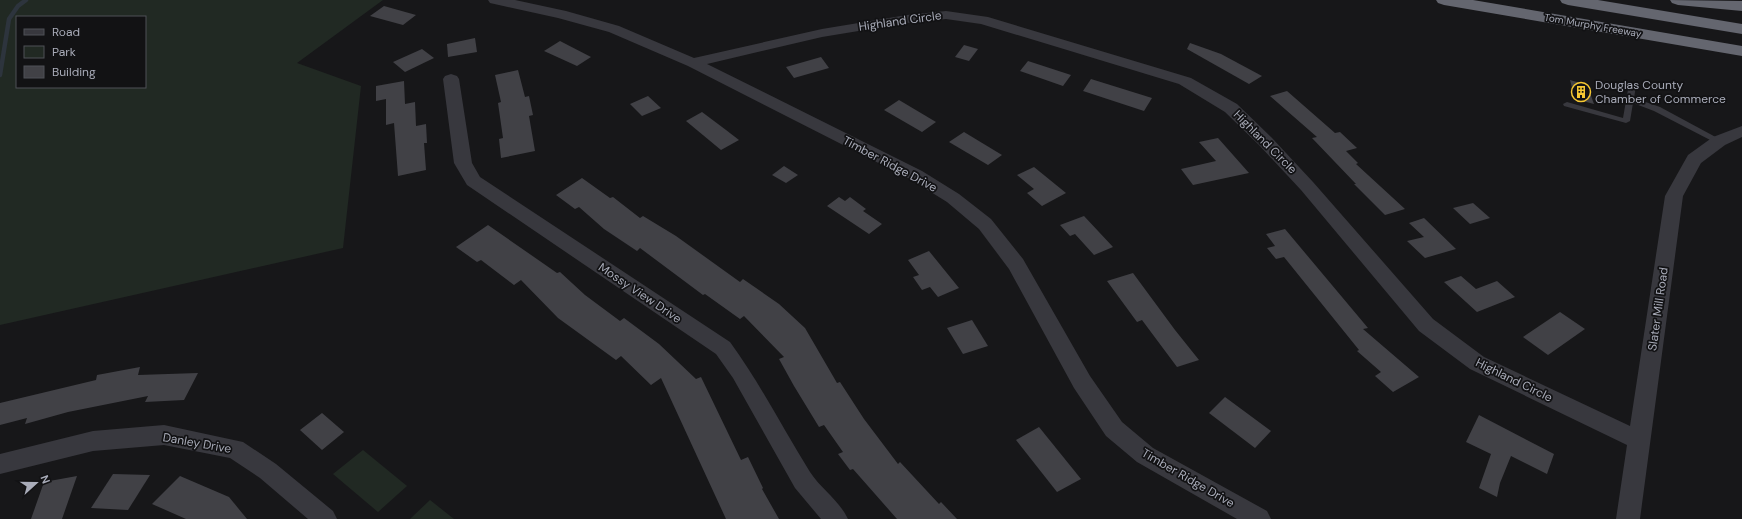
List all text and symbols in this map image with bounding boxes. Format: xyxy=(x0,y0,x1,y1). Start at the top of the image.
street label: Highland Circle xyxy=(858,7,943,35)
street label: Tom Murphy Freeway xyxy=(1543,11,1643,41)
legend xyxy=(16,16,146,88)
text: Road xyxy=(52,24,80,40)
text: Park xyxy=(52,44,76,60)
text: Building xyxy=(52,64,96,80)
place label: Douglas County Chamber of Commerce xyxy=(1595,77,1726,107)
building icon: Douglas County Chamber of Commerce xyxy=(1570,81,1592,103)
street label: Highland Circle xyxy=(1230,107,1300,177)
street label: Timber Ridge Drive xyxy=(840,132,940,196)
street label: Mossy View Drive xyxy=(595,259,685,327)
street label: Slater Mill Road xyxy=(1644,266,1672,352)
street label: Highland Circle xyxy=(1473,355,1555,406)
street label: Danley Drive xyxy=(162,429,233,457)
street label: Timber Ridge Drive xyxy=(1139,445,1237,511)
north arrow xyxy=(16,463,56,503)
text: N xyxy=(37,473,53,486)

